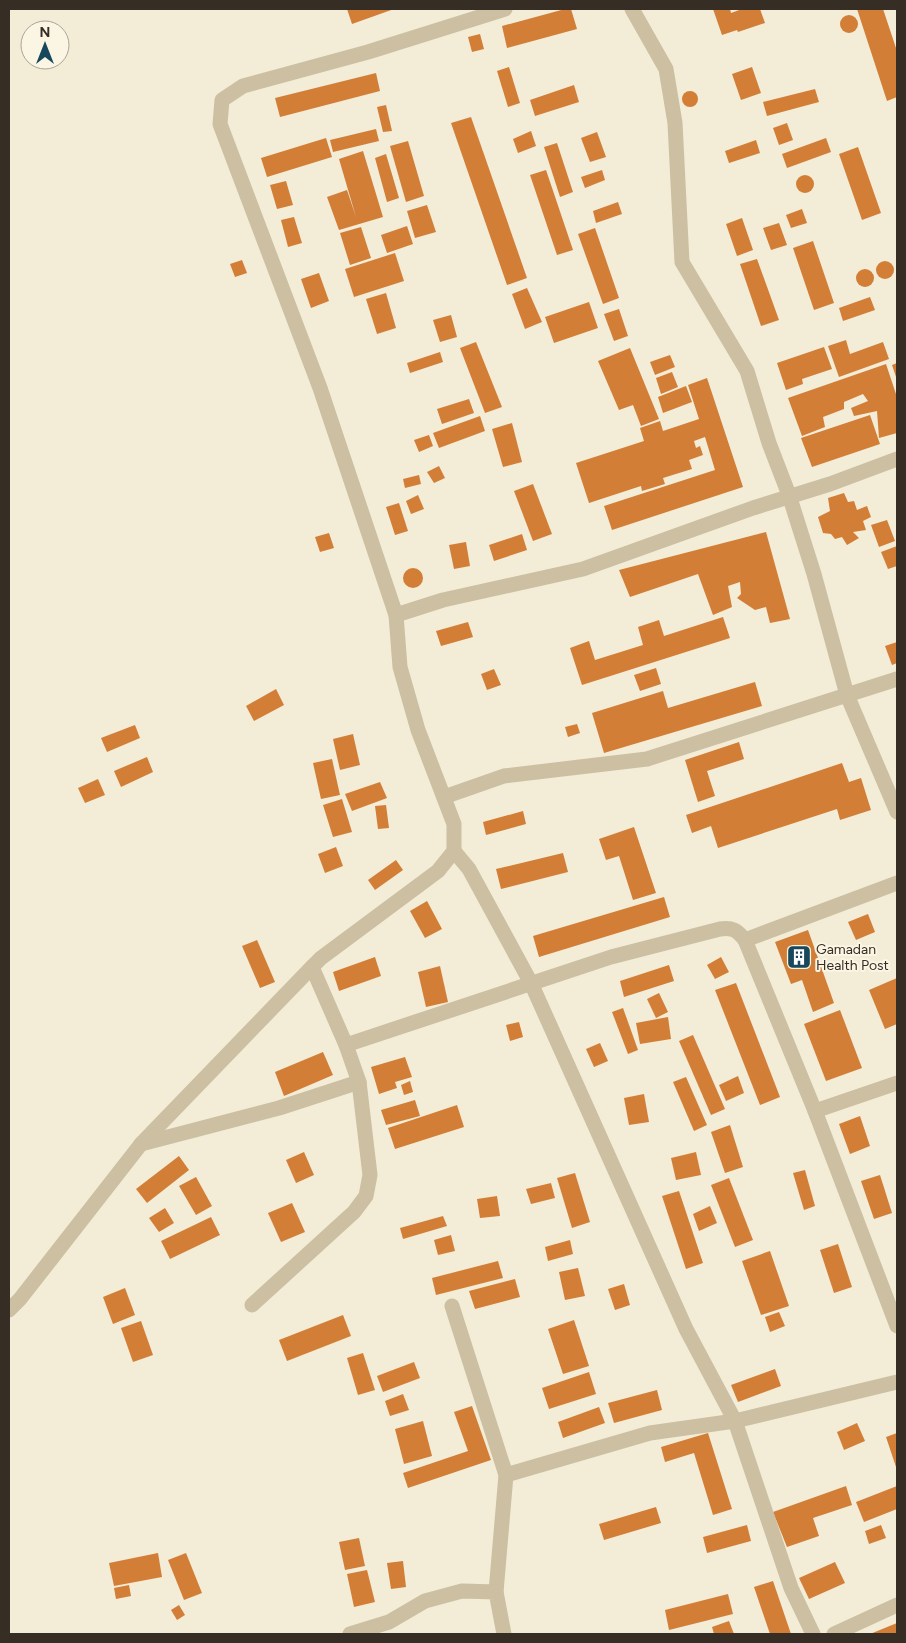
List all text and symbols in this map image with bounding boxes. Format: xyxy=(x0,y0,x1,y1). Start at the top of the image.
north arrow xyxy=(20,20,70,70)
text: N xyxy=(40,24,50,41)
place label: Gamadan Health Post xyxy=(816,941,889,974)
building icon: Gamadan Health Post xyxy=(786,944,812,970)

